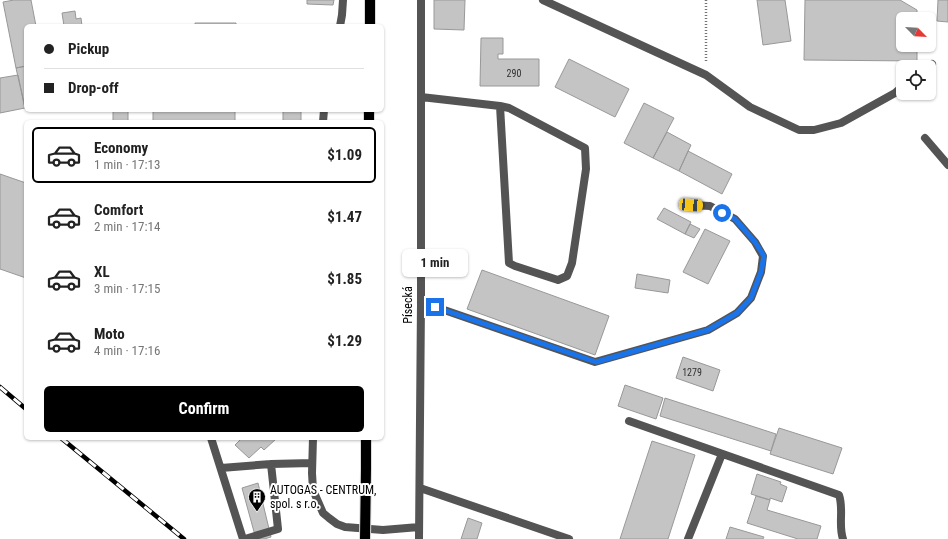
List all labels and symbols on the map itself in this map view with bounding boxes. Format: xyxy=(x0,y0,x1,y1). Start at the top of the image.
north arrow xyxy=(896,12,936,52)
house number: 290 xyxy=(507,68,521,79)
car xyxy=(679,198,703,212)
route start xyxy=(713,204,731,222)
callout: 1 min xyxy=(402,249,468,277)
street label: Písecká xyxy=(401,286,415,324)
route end xyxy=(426,298,444,316)
house number: 1279 xyxy=(682,367,702,378)
place label: AUTOGAS - CENTRUM, spol. s r.o. xyxy=(270,483,376,511)
building icon: AUTOGAS - CENTRUM, spol. s r.o. xyxy=(247,487,267,512)

